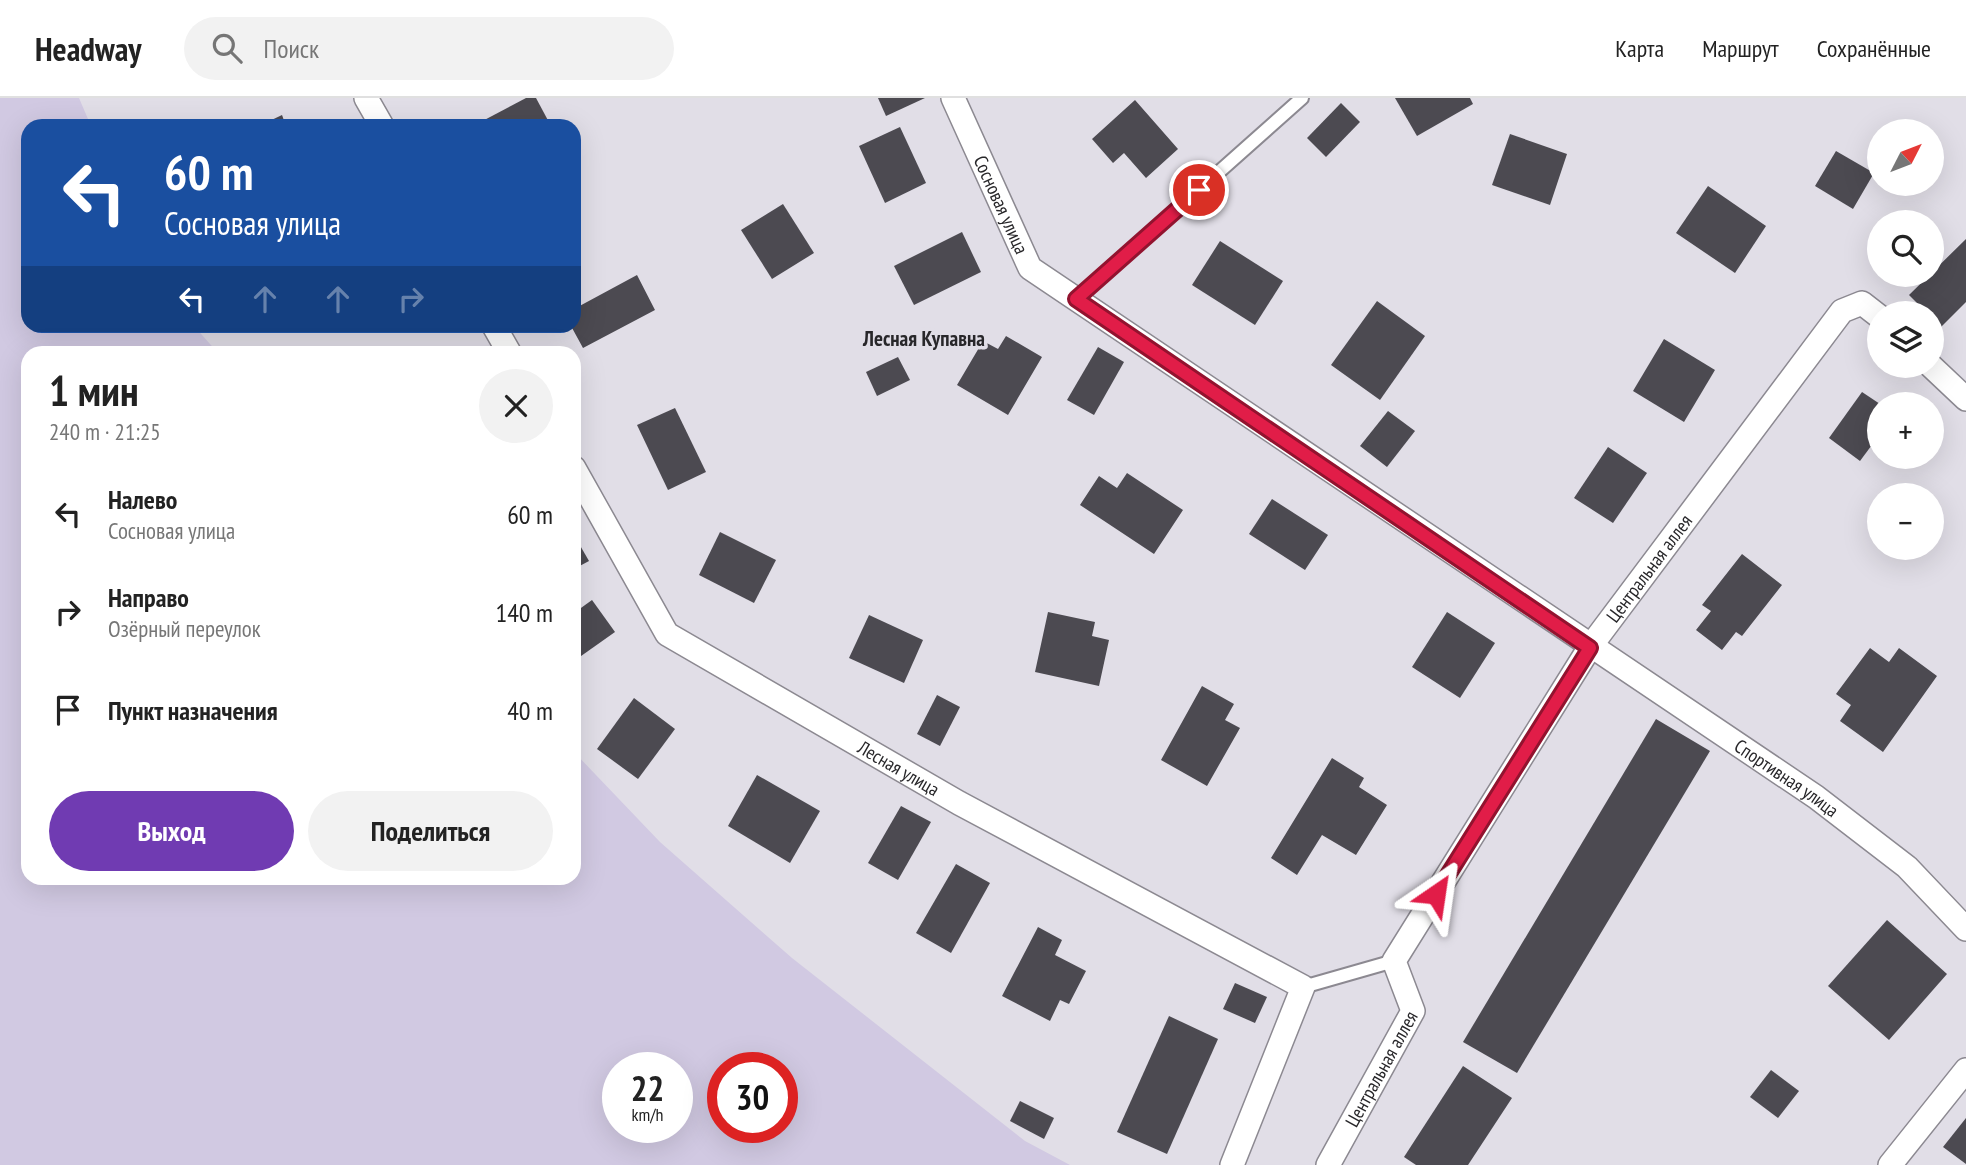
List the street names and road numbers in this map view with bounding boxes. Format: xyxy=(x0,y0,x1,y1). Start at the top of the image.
street label: Сосновая улица xyxy=(969,152,1034,257)
street label: Центральная аллея xyxy=(1601,510,1697,627)
street label: Спортивная улица xyxy=(1730,734,1844,822)
street label: Лесная улица xyxy=(853,735,944,801)
street label: Центральная аллея xyxy=(1340,1007,1423,1131)

